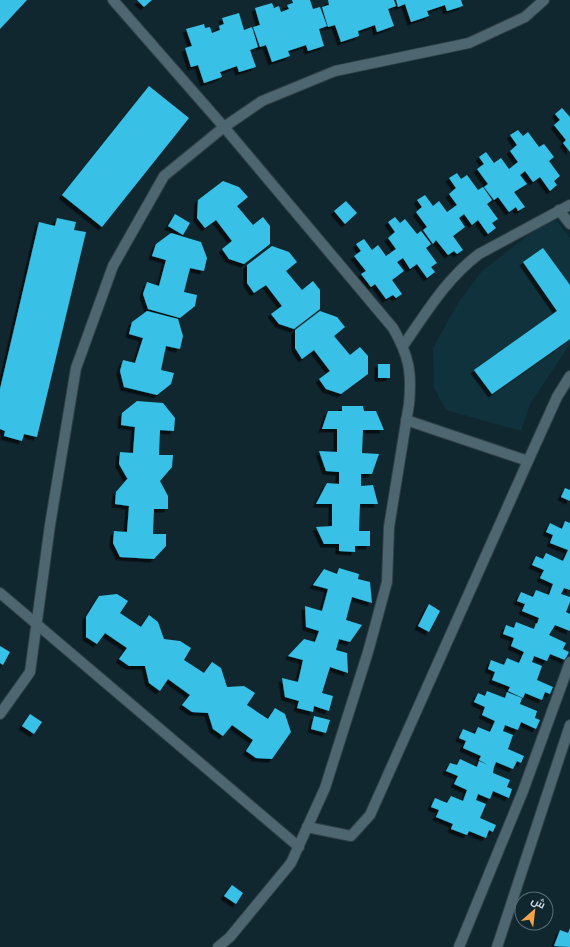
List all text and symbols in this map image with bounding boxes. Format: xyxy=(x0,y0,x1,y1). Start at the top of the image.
north arrow xyxy=(514,891,554,931)
text: ش xyxy=(529,892,549,912)

